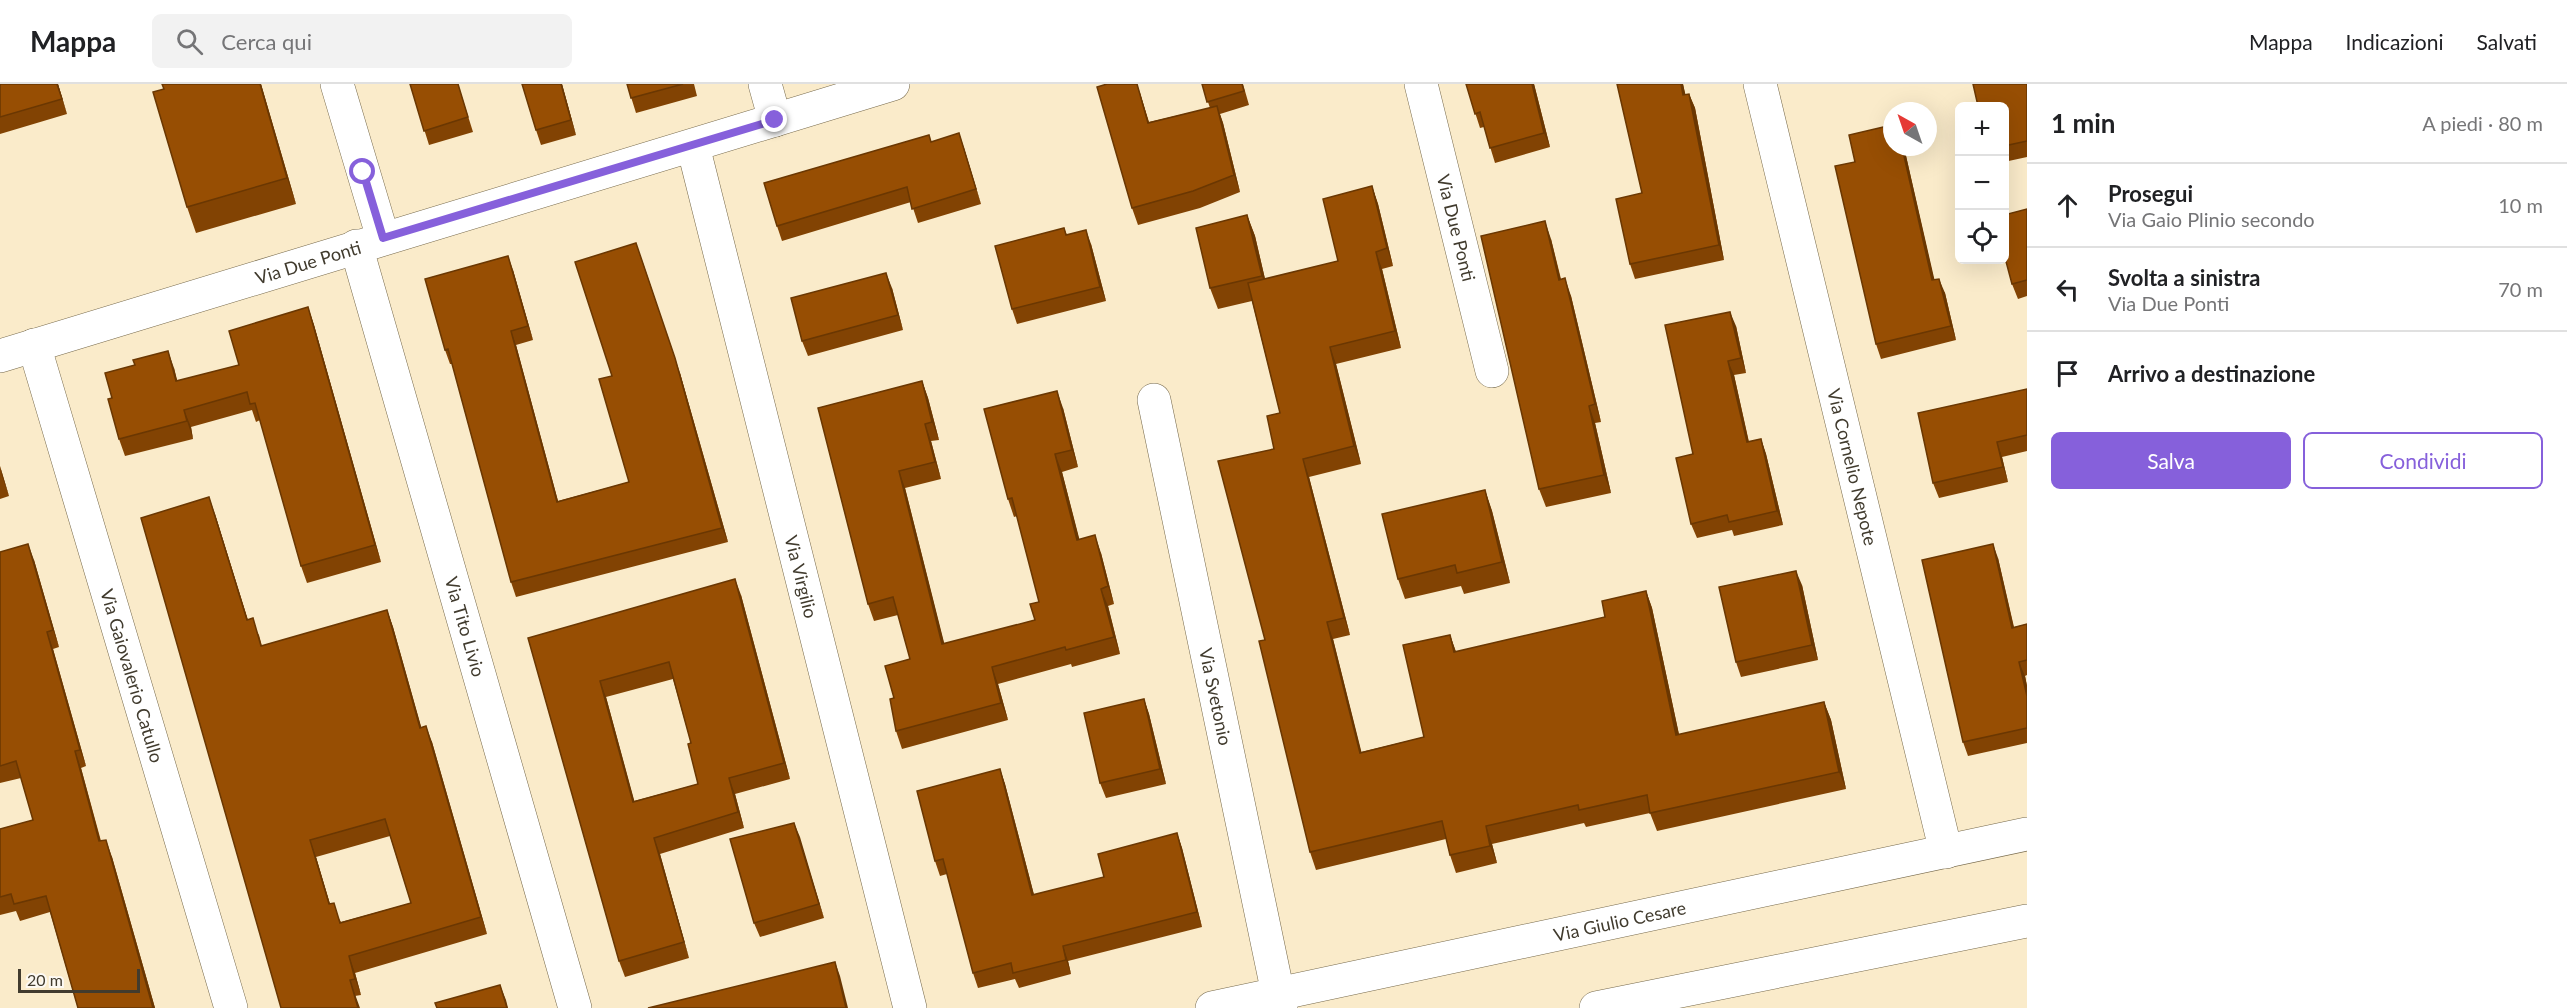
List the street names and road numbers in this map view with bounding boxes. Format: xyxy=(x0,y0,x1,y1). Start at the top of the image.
street label: Via Due Ponti xyxy=(1433,172,1480,283)
street label: Via Due Ponti xyxy=(253,236,364,289)
street label: Via Cornelio Nepote xyxy=(1823,386,1882,548)
street label: Via Virgilio xyxy=(780,533,822,620)
street label: Via Tito Livio xyxy=(441,574,490,679)
street label: Via Gaiovalerio Catullo xyxy=(96,586,168,765)
street label: Via Svetonio xyxy=(1195,646,1237,747)
street label: Via Giulio Cesare xyxy=(1552,896,1688,946)

